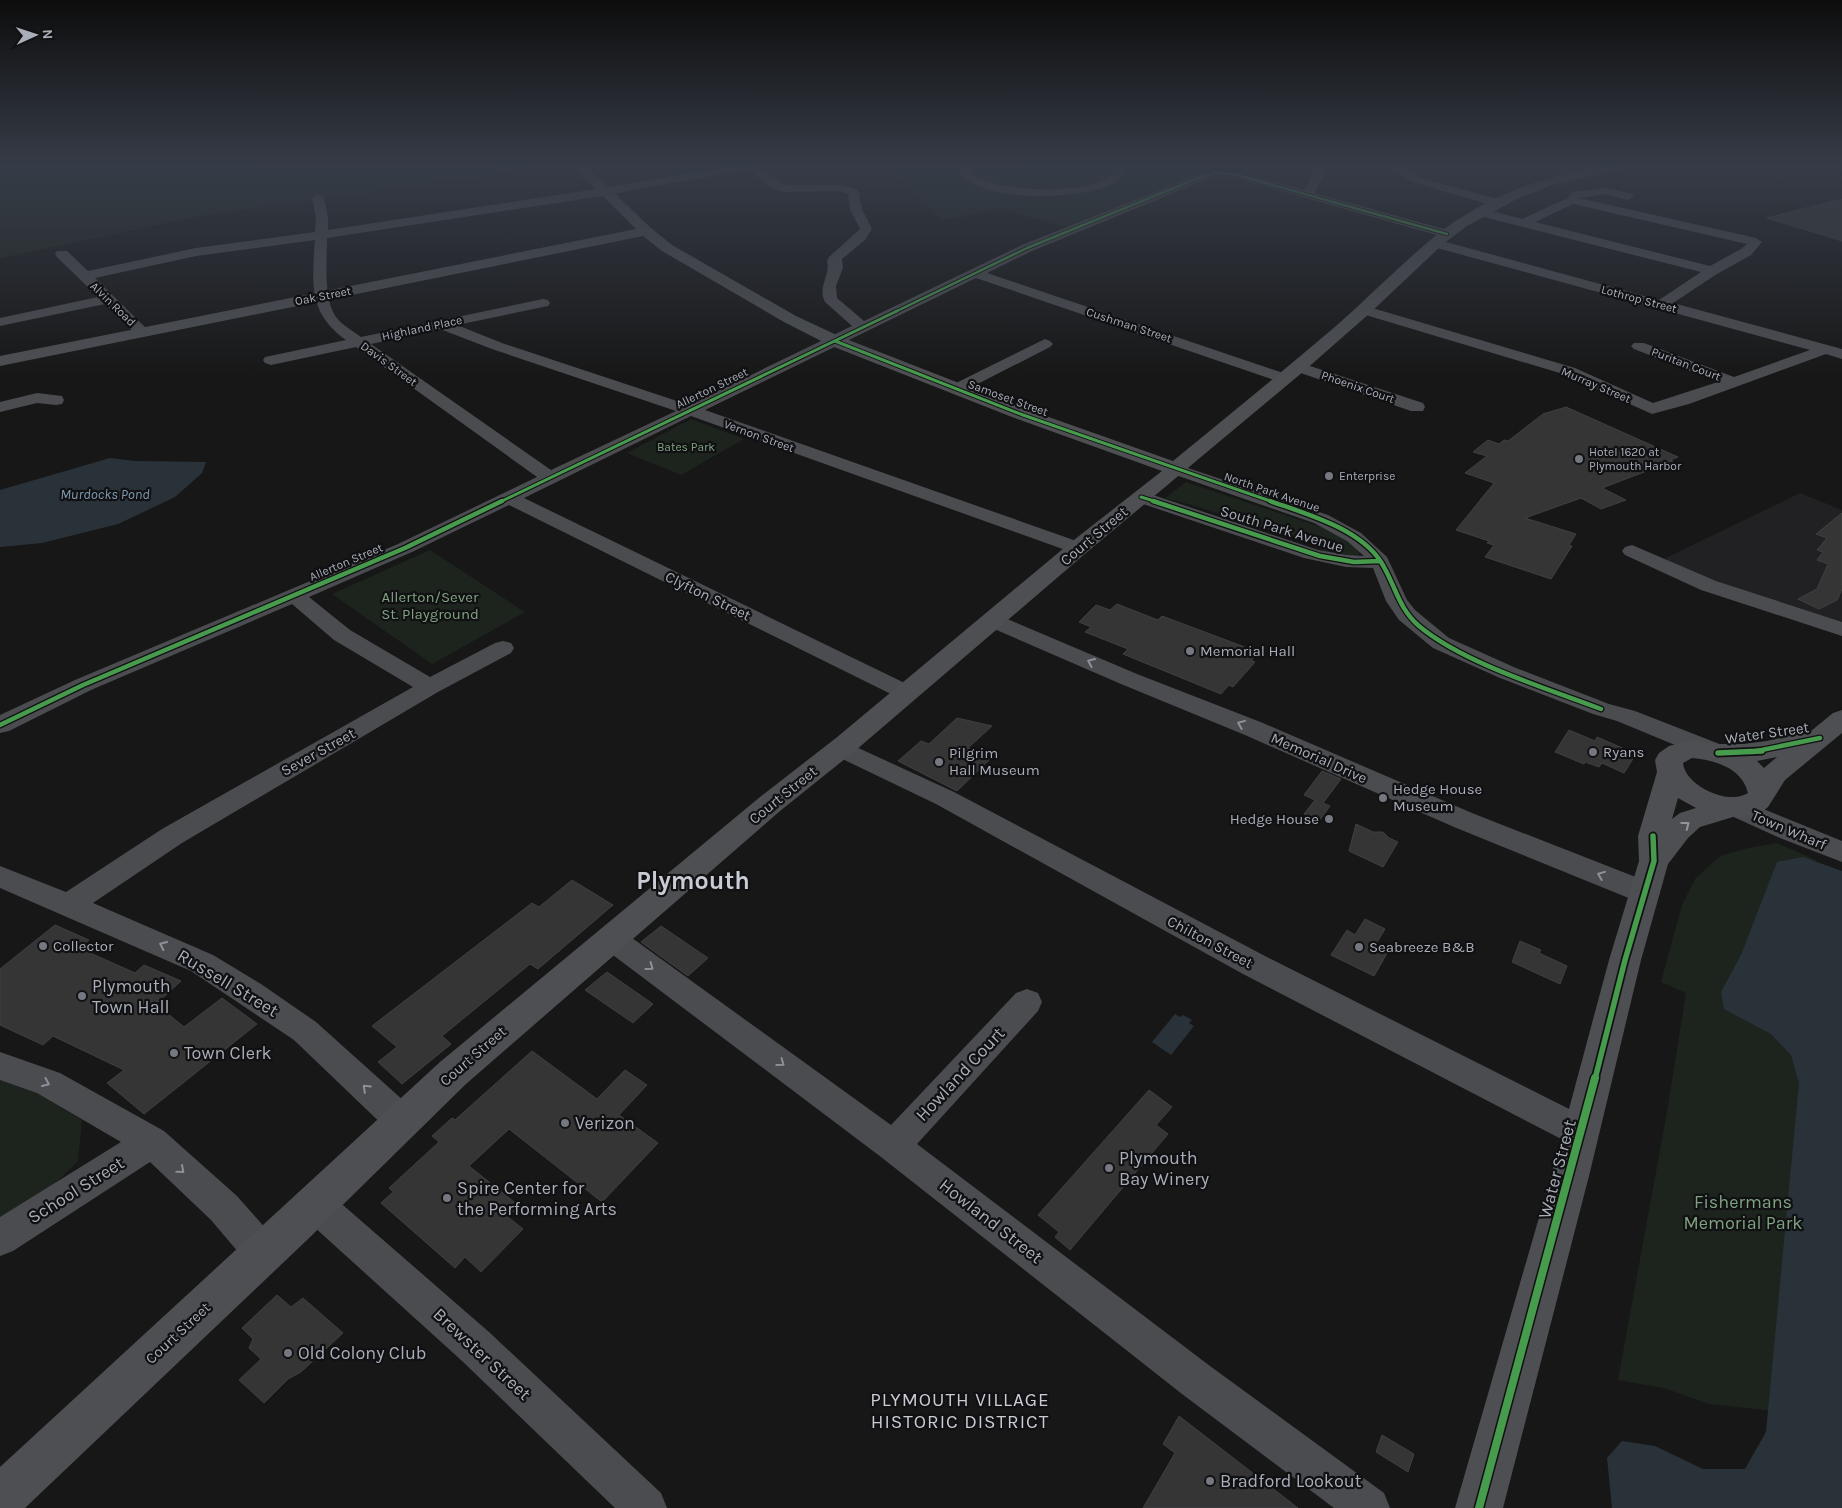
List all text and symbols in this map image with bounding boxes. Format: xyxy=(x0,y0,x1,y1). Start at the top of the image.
north arrow xyxy=(10,10,60,60)
text: N xyxy=(39,29,56,40)
street label: Alvin Road xyxy=(87,279,139,329)
street label: Lothrop Street xyxy=(1600,282,1679,316)
street label: Oak Street xyxy=(294,284,353,308)
street label: Cushman Street xyxy=(1084,305,1174,346)
street label: Highland Place xyxy=(381,313,463,343)
street label: Davis Street xyxy=(358,339,420,389)
street label: Puritan Court xyxy=(1649,344,1723,384)
street label: Allerton Street xyxy=(674,364,751,411)
street label: Murray Street xyxy=(1559,364,1633,406)
street label: Phoenix Court xyxy=(1320,368,1397,406)
street label: Samoset Street xyxy=(966,377,1051,419)
street label: Vernon Street xyxy=(722,417,796,455)
park label: Bates Park xyxy=(657,440,715,454)
place label: Hotel 1620 at Plymouth Harbor xyxy=(1589,445,1682,473)
marker: Hotel 1620 at Plymouth Harbor xyxy=(1573,453,1585,465)
street label: North Park Avenue xyxy=(1222,469,1322,515)
place label: Enterprise xyxy=(1339,469,1395,483)
marker: Enterprise xyxy=(1323,470,1335,482)
water label: Murdocks Pond xyxy=(60,486,150,503)
street label: Court Street xyxy=(1057,502,1132,569)
street label: South Park Avenue xyxy=(1218,502,1346,556)
street label: Allerton Street xyxy=(307,540,385,584)
street label: Clyfton Street xyxy=(662,567,754,625)
park label: Allerton/Sever St. Playground xyxy=(381,588,479,623)
place label: Memorial Hall xyxy=(1200,642,1295,660)
marker: Memorial Hall xyxy=(1184,645,1196,657)
one-way arrow xyxy=(1087,658,1096,669)
street label: Water Street xyxy=(1724,718,1811,748)
one-way arrow xyxy=(1237,720,1246,731)
street label: Sever Street xyxy=(278,724,359,780)
street label: Memorial Drive xyxy=(1268,729,1370,787)
place label: Ryans xyxy=(1603,743,1644,761)
place label: Pilgrim Hall Museum xyxy=(949,744,1040,779)
marker: Ryans xyxy=(1587,746,1599,758)
marker: Pilgrim Hall Museum xyxy=(933,756,945,768)
street label: Court Street xyxy=(745,762,821,828)
place label: Hedge House Museum xyxy=(1393,780,1482,815)
marker: Hedge House Museum xyxy=(1377,792,1389,804)
street label: Town Wharf xyxy=(1749,806,1830,854)
place label: Hedge House xyxy=(1230,810,1319,828)
marker: Hedge House xyxy=(1323,813,1335,825)
one-way arrow xyxy=(1680,822,1689,830)
district label: Plymouth xyxy=(636,866,750,895)
one-way arrow xyxy=(1597,871,1605,881)
street label: Chilton Street xyxy=(1164,912,1256,972)
place label: Collector xyxy=(53,937,114,955)
place label: Seabreeze B&B xyxy=(1369,938,1475,956)
marker: Collector xyxy=(37,940,49,952)
one-way arrow xyxy=(159,941,168,952)
marker: Seabreeze B&B xyxy=(1353,941,1365,953)
street label: Russell Street xyxy=(174,944,283,1022)
one-way arrow xyxy=(644,961,654,970)
place label: Plymouth Town Hall xyxy=(92,975,171,1018)
marker: Plymouth Town Hall xyxy=(76,990,88,1002)
street label: Court Street xyxy=(436,1022,510,1090)
street label: Howland Court xyxy=(911,1022,1009,1126)
place label: Town Clerk xyxy=(184,1042,272,1064)
marker: Town Clerk xyxy=(168,1047,180,1059)
one-way arrow xyxy=(775,1057,785,1066)
one-way arrow xyxy=(41,1077,50,1087)
one-way arrow xyxy=(363,1085,372,1094)
place label: Verizon xyxy=(575,1112,635,1134)
marker: Verizon xyxy=(559,1117,571,1129)
street label: Water Street xyxy=(1533,1117,1581,1221)
place label: Plymouth Bay Winery xyxy=(1119,1147,1210,1190)
street label: School Street xyxy=(24,1152,128,1228)
marker: Plymouth Bay Winery xyxy=(1103,1162,1115,1174)
one-way arrow xyxy=(176,1164,185,1173)
street label: Howland Street xyxy=(935,1174,1047,1268)
place label: Spire Center for the Performing Arts xyxy=(457,1177,617,1220)
park label: Fishermans Memorial Park xyxy=(1684,1191,1802,1234)
marker: Spire Center for the Performing Arts xyxy=(441,1192,453,1204)
street label: Court Street xyxy=(142,1298,214,1368)
street label: Brewster Street xyxy=(429,1303,536,1405)
place label: Old Colony Club xyxy=(298,1342,427,1364)
marker: Old Colony Club xyxy=(282,1347,294,1359)
district label: PLYMOUTH VILLAGE HISTORIC DISTRICT xyxy=(870,1389,1050,1433)
place label: Bradford Lookout xyxy=(1220,1470,1362,1492)
marker: Bradford Lookout xyxy=(1204,1475,1216,1487)

